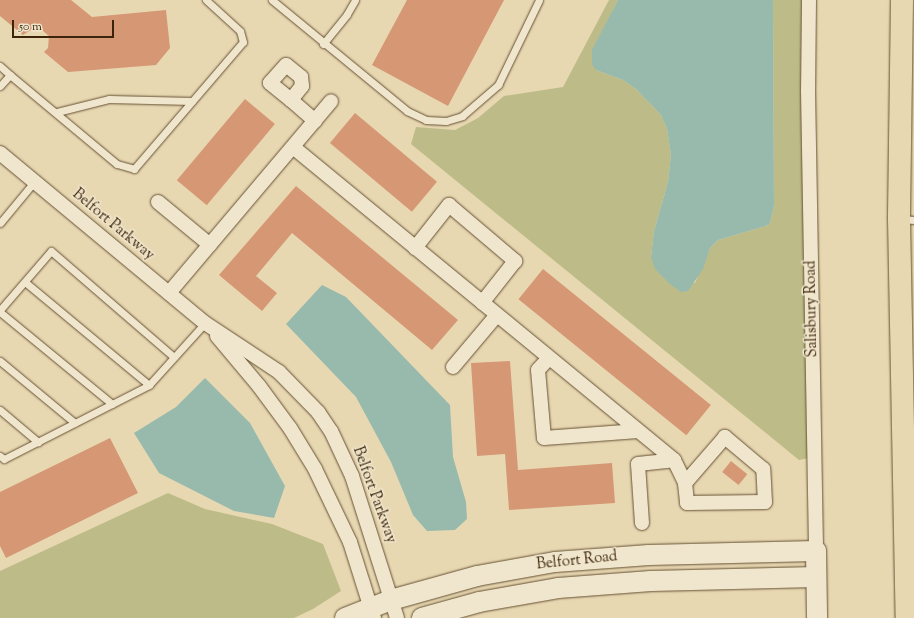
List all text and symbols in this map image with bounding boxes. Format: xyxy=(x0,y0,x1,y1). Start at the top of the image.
scale bar xyxy=(14,12,116,38)
text: 50 m xyxy=(19,18,42,36)
street label: Belfort Parkway xyxy=(68,186,158,264)
street label: Salisbury Road xyxy=(802,260,822,358)
street label: Belfort Parkway xyxy=(348,444,400,546)
street label: Belfort Road xyxy=(536,548,618,574)

